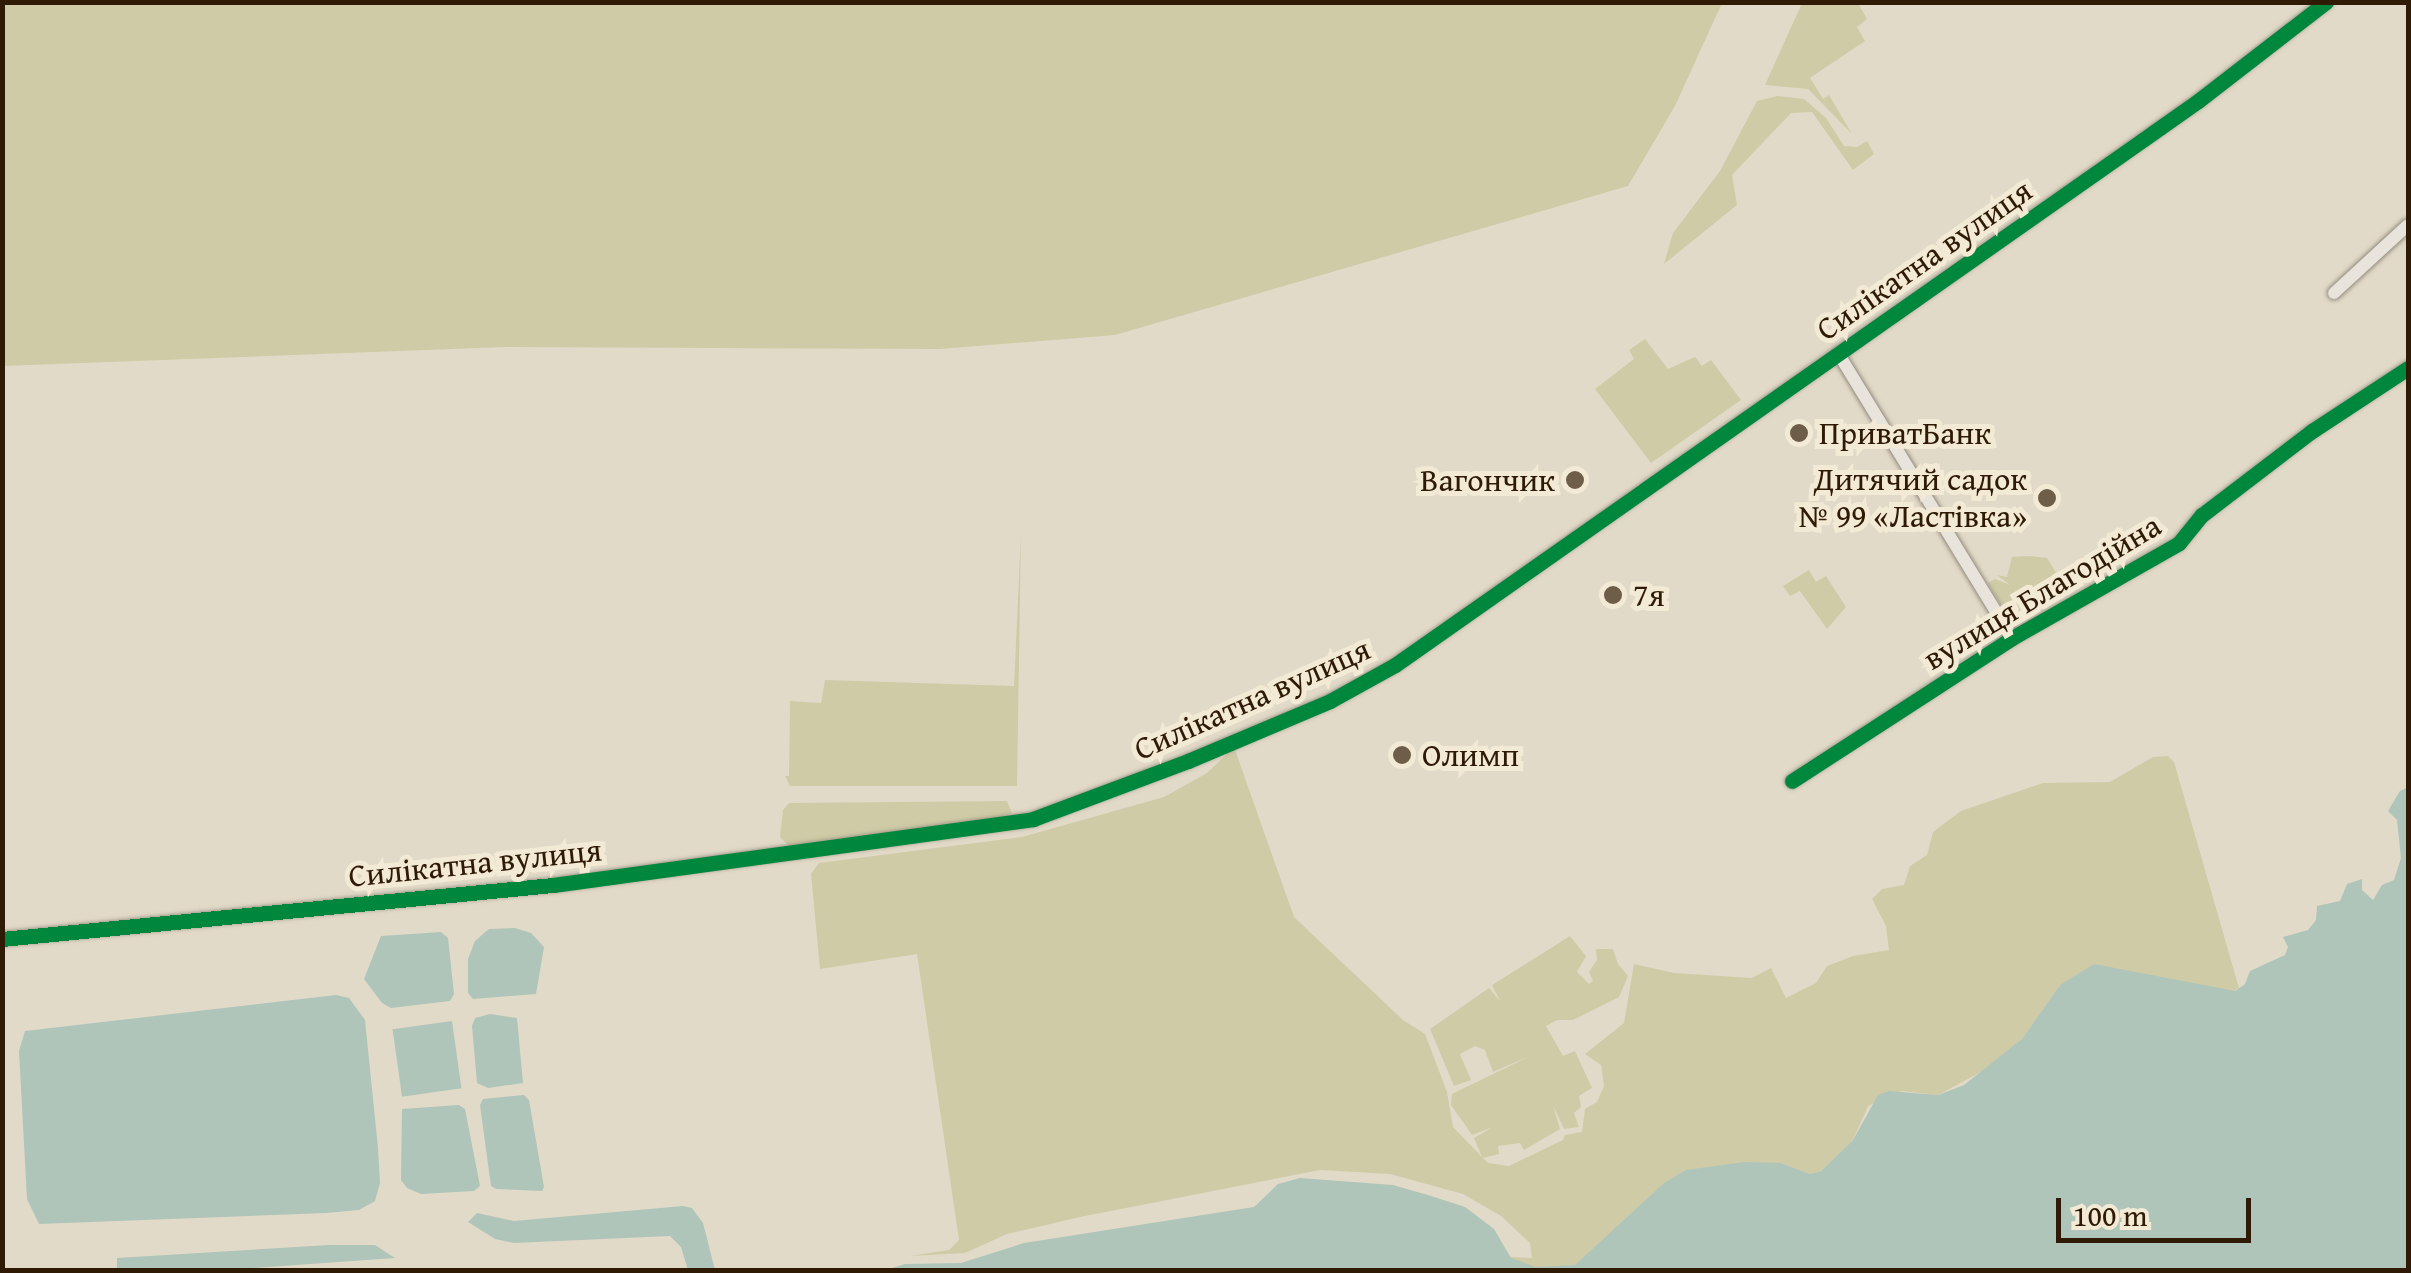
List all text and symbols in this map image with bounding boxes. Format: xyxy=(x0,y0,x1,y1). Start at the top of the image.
street label: Силікатна вулиця xyxy=(1809,171,2039,349)
place label: ПриватБанк xyxy=(1819,414,1991,452)
marker: ПриватБанк xyxy=(1788,422,1810,444)
place label: Вагончик xyxy=(1420,461,1555,499)
place label: Дитячий садок № 99 «Ластівка» xyxy=(1798,461,2027,536)
marker: Вагончик xyxy=(1564,469,1586,491)
marker: Дитячий садок № 99 «Ластівка» xyxy=(2036,487,2058,509)
street label: вулиця Благодійна xyxy=(1916,506,2168,678)
place label: 7я xyxy=(1633,576,1665,614)
marker: 7я xyxy=(1602,584,1624,606)
street label: Силікатна вулиця xyxy=(1128,630,1376,768)
place label: Олимп xyxy=(1422,736,1519,774)
marker: Олимп xyxy=(1391,744,1413,766)
street label: Силікатна вулиця xyxy=(347,831,603,895)
scale bar xyxy=(2061,1178,2256,1240)
text: 100 m xyxy=(2073,1193,2147,1237)

